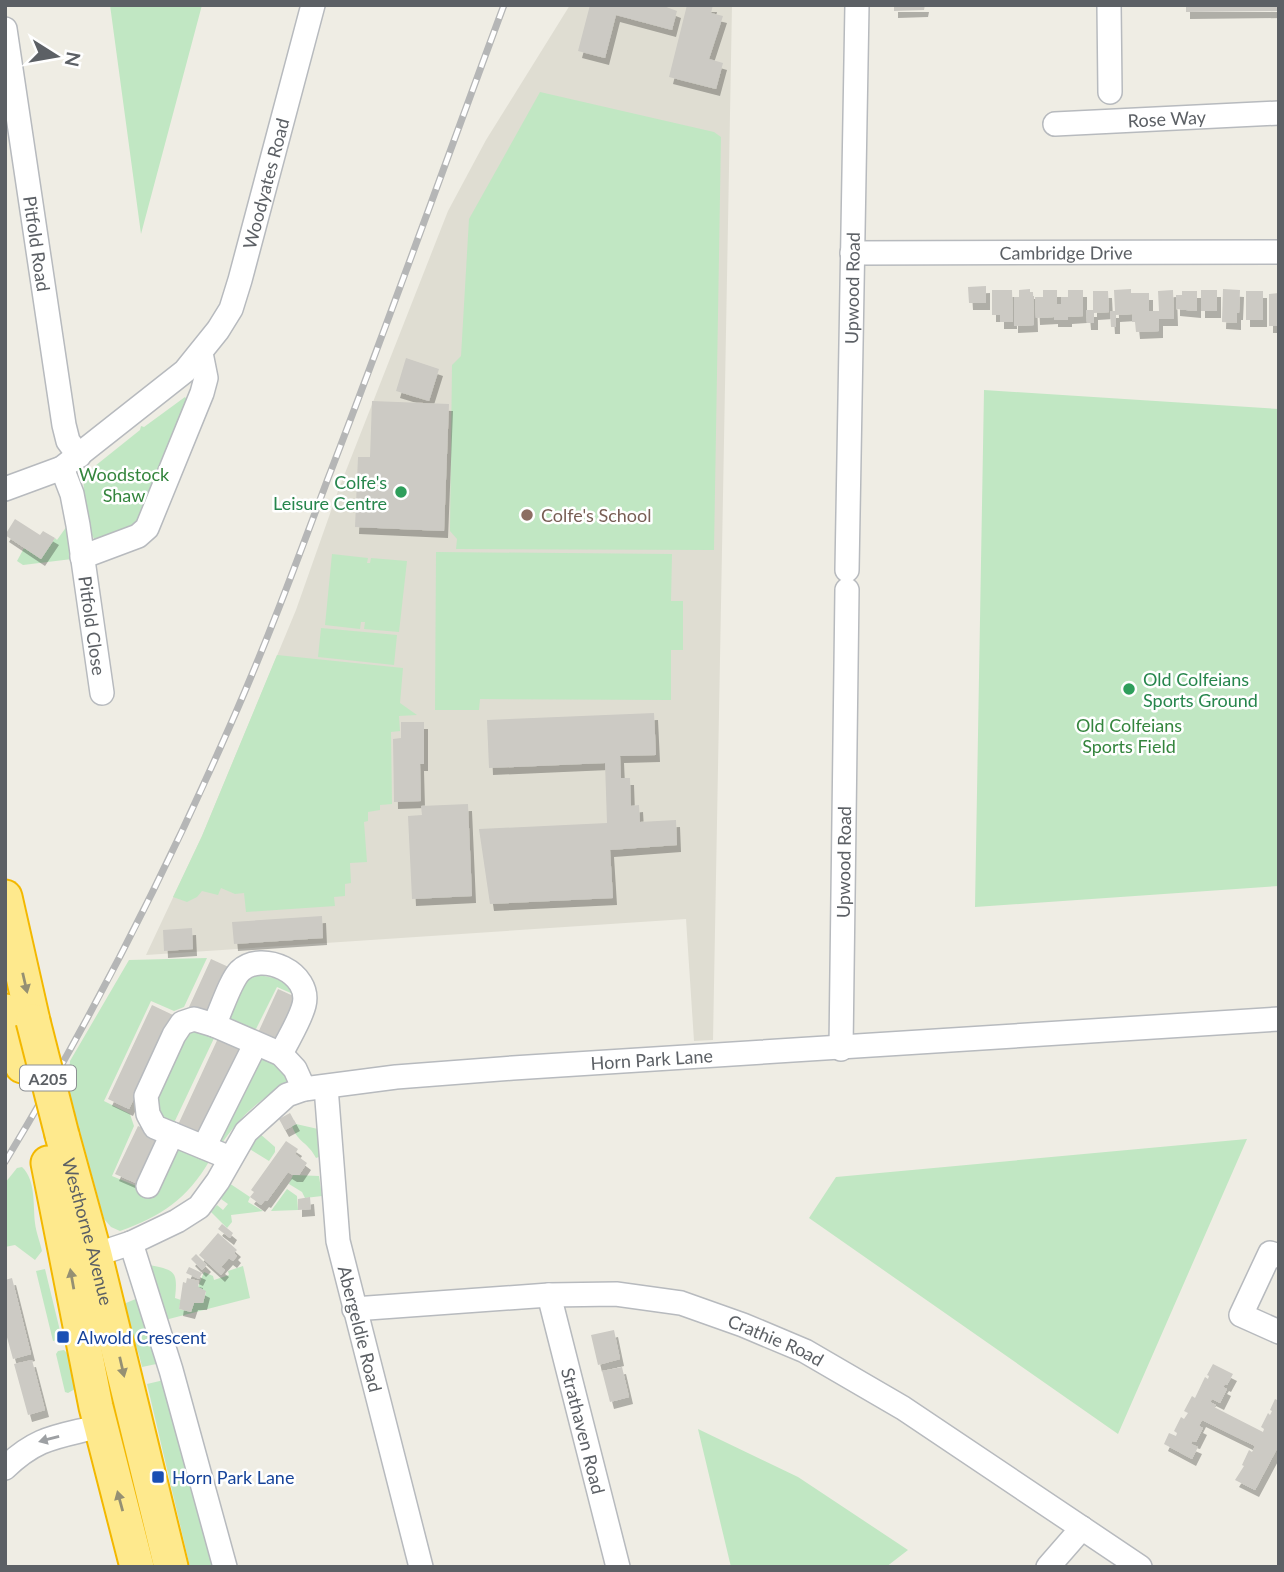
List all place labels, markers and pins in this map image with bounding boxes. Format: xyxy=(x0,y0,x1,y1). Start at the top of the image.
place label: Colfe's Leisure Centre xyxy=(273,471,387,514)
marker: Colfe's Leisure Centre xyxy=(393,484,409,500)
place label: Colfe's School xyxy=(541,504,651,526)
marker: Colfe's School xyxy=(519,507,535,523)
place label: Old Colfeians Sports Ground xyxy=(1143,668,1258,711)
marker: Old Colfeians Sports Ground xyxy=(1121,681,1137,697)
place label: Alwold Crescent xyxy=(77,1326,207,1348)
marker: Alwold Crescent xyxy=(55,1329,71,1345)
place label: Horn Park Lane xyxy=(172,1466,294,1488)
marker: Horn Park Lane xyxy=(150,1469,166,1485)

